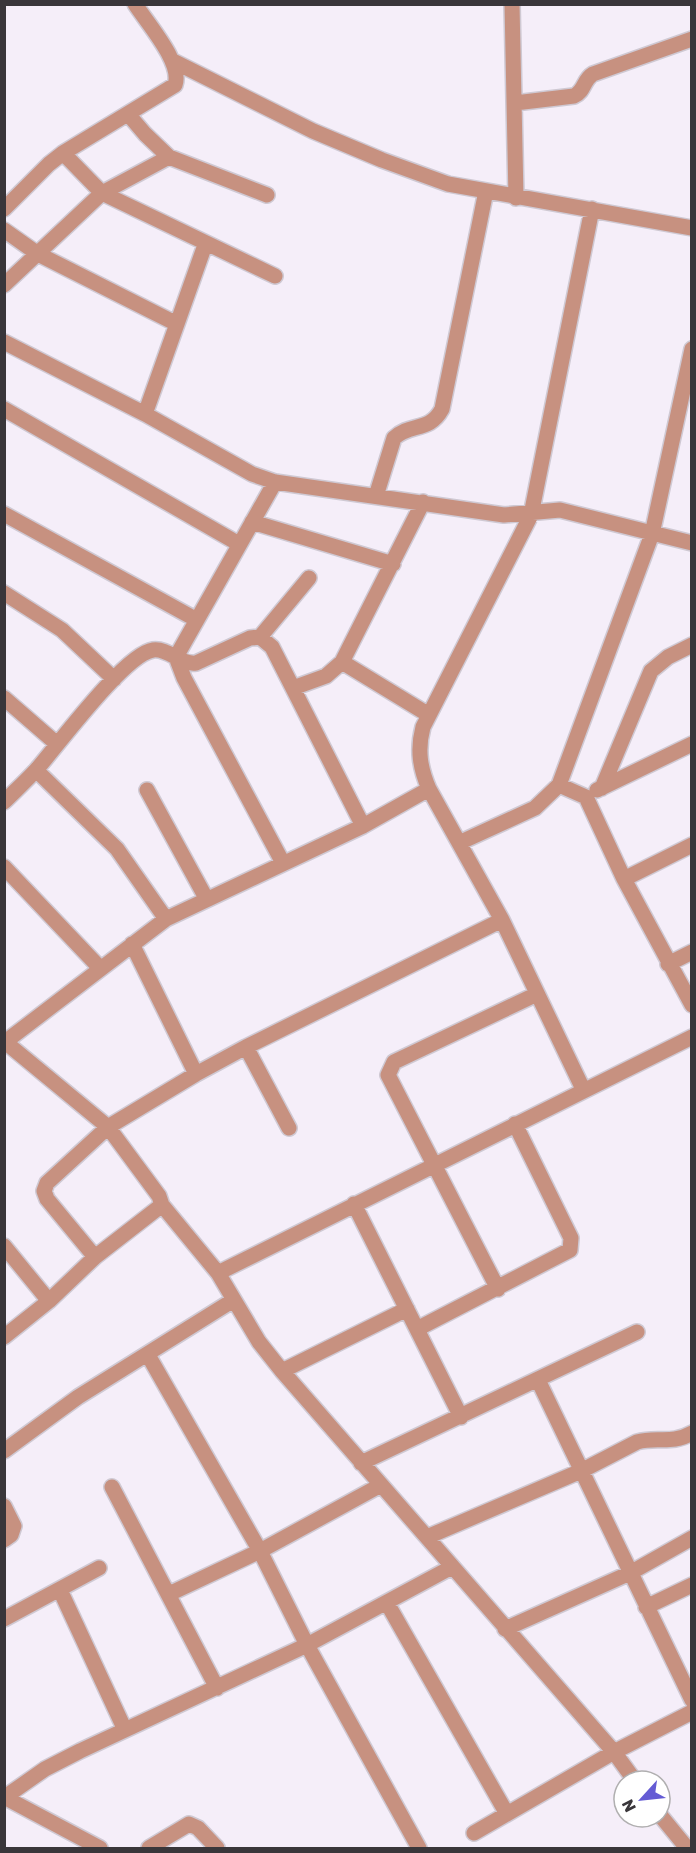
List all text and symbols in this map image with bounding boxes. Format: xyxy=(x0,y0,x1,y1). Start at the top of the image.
north arrow xyxy=(612,1769,672,1829)
text: N xyxy=(618,1796,640,1815)

